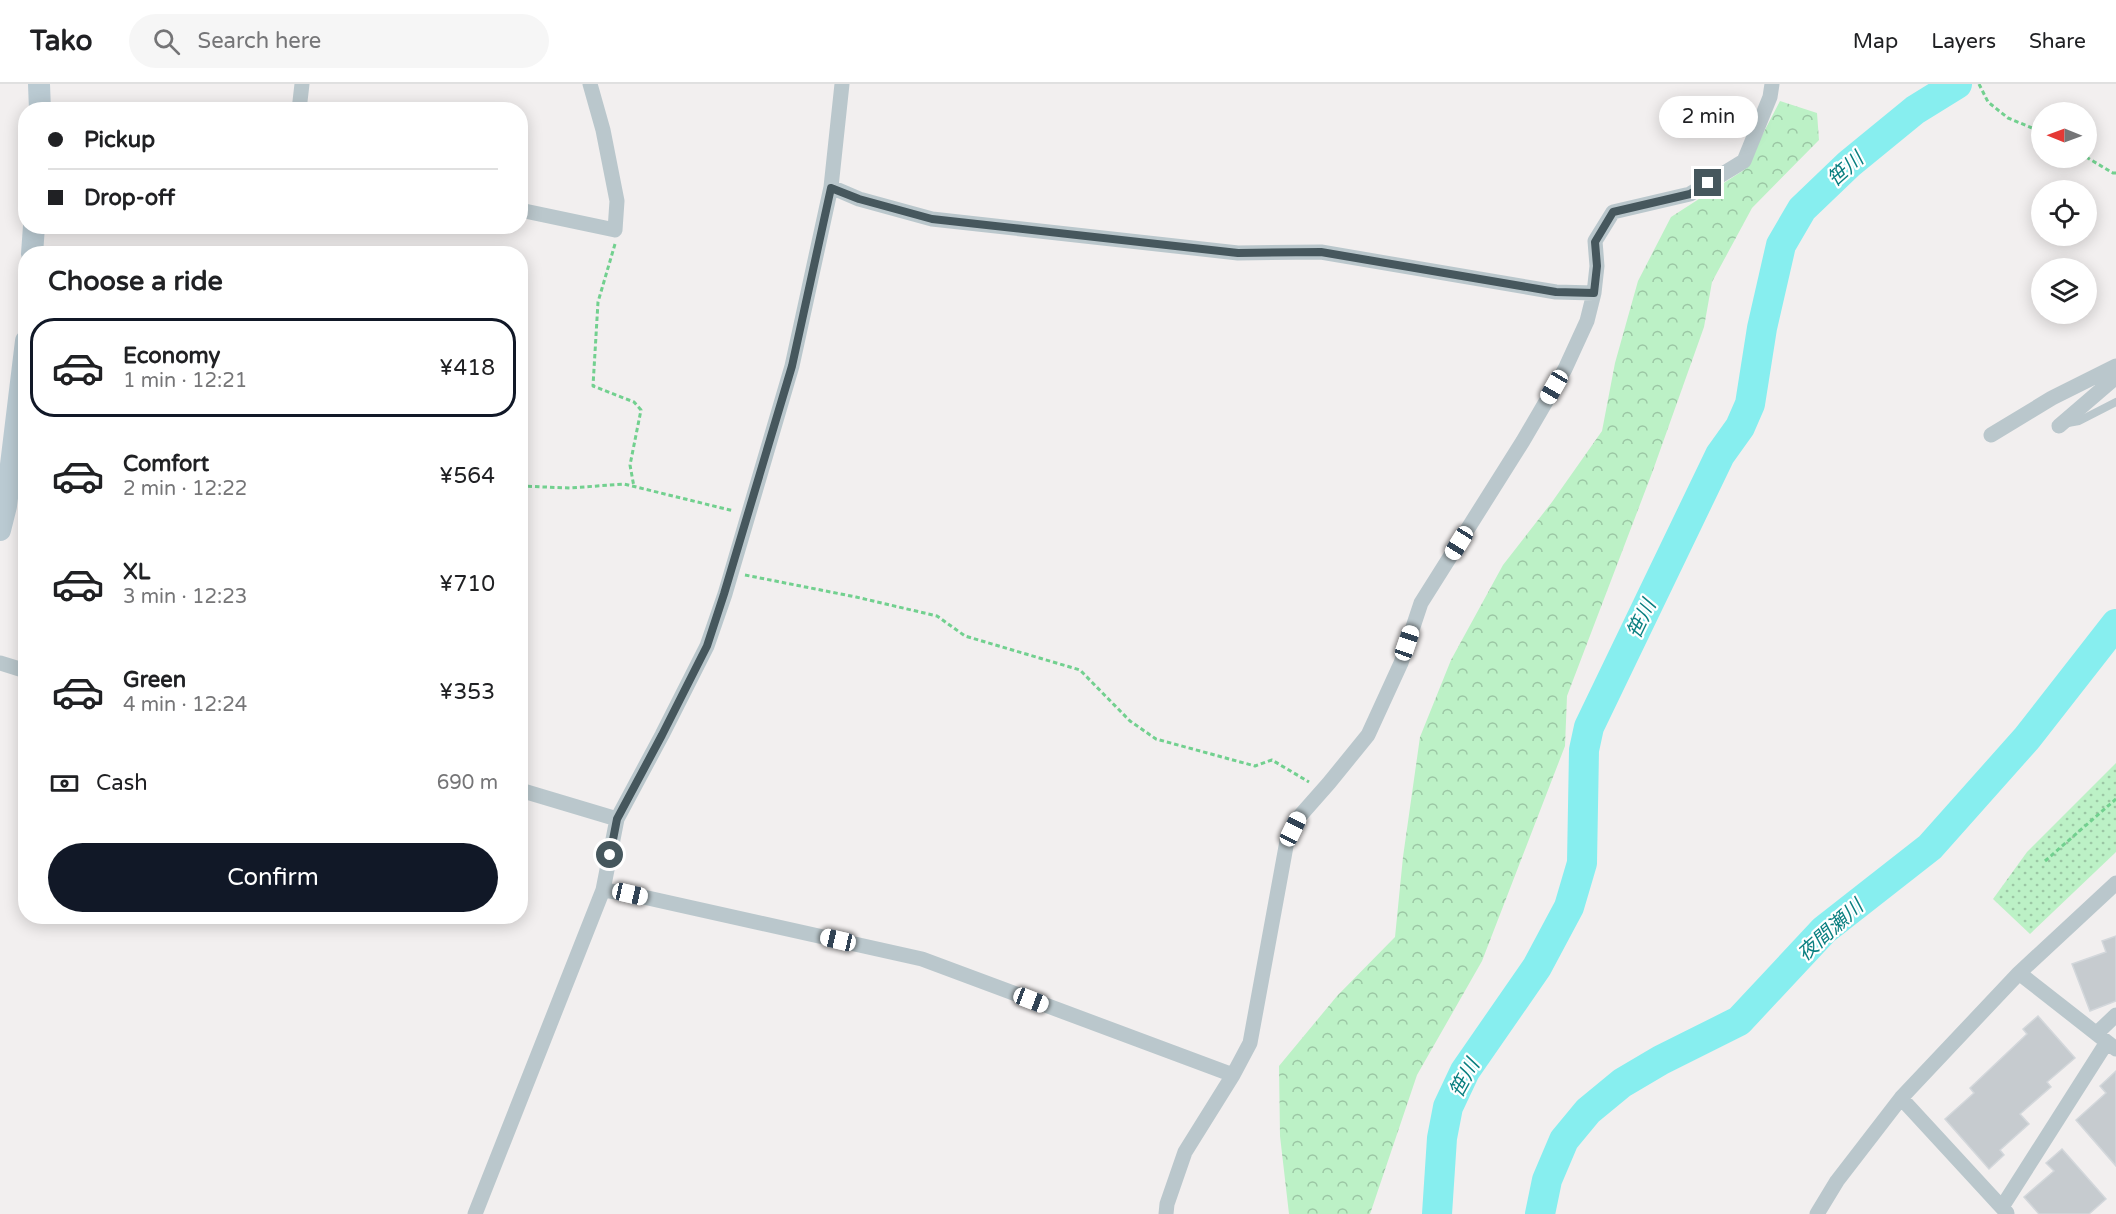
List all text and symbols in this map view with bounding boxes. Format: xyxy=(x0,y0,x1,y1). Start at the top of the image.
search box xyxy=(129,14,549,68)
text: Tako xyxy=(30,24,93,58)
icon: search xyxy=(150,25,183,58)
text: Search here xyxy=(198,28,321,54)
text: Map xyxy=(1853,29,1898,54)
text: Layers xyxy=(1931,29,1996,54)
text: Share xyxy=(2029,29,2086,54)
callout: 2 min xyxy=(1658,96,1758,138)
north arrow xyxy=(2031,102,2097,168)
map controls xyxy=(2031,102,2097,324)
text: 2 min xyxy=(1682,105,1735,129)
text: Pickup xyxy=(84,127,155,153)
water label: 笹川 xyxy=(1823,146,1870,192)
route end xyxy=(1694,169,1721,196)
button: locate xyxy=(2031,180,2097,246)
text: Drop-off xyxy=(84,185,175,211)
button: layers xyxy=(2031,258,2097,324)
text: Choose a ride xyxy=(48,265,223,298)
icon: car xyxy=(51,341,105,395)
text: Economy xyxy=(123,343,220,369)
text: ¥418 xyxy=(439,355,495,381)
car xyxy=(1537,367,1571,407)
text: 1 min · 12:21 xyxy=(123,369,247,393)
icon: car xyxy=(51,449,105,503)
text: Comfort xyxy=(123,451,209,477)
text: ¥564 xyxy=(439,463,495,489)
text: 2 min · 12:22 xyxy=(123,477,247,501)
car xyxy=(1442,523,1476,563)
icon: car xyxy=(51,557,105,611)
text: XL xyxy=(123,559,150,585)
text: ¥710 xyxy=(439,571,495,597)
text: 3 min · 12:23 xyxy=(123,585,247,609)
water label: 笹川 xyxy=(1622,594,1662,643)
car xyxy=(1393,623,1421,663)
icon: car xyxy=(51,665,105,719)
text: Green xyxy=(123,667,186,693)
text: ¥353 xyxy=(439,679,495,705)
text: 4 min · 12:24 xyxy=(123,693,247,717)
icon: cash xyxy=(48,767,81,800)
text: Cash xyxy=(96,770,148,796)
text: 690 m xyxy=(437,771,498,795)
car xyxy=(1277,809,1309,849)
route start xyxy=(596,841,623,868)
button: Confirm xyxy=(48,843,498,912)
car xyxy=(610,881,650,907)
water label: 夜間瀬川 xyxy=(1793,894,1870,966)
car xyxy=(818,927,858,953)
car xyxy=(1011,985,1051,1015)
water label: 笹川 xyxy=(1445,1053,1486,1102)

